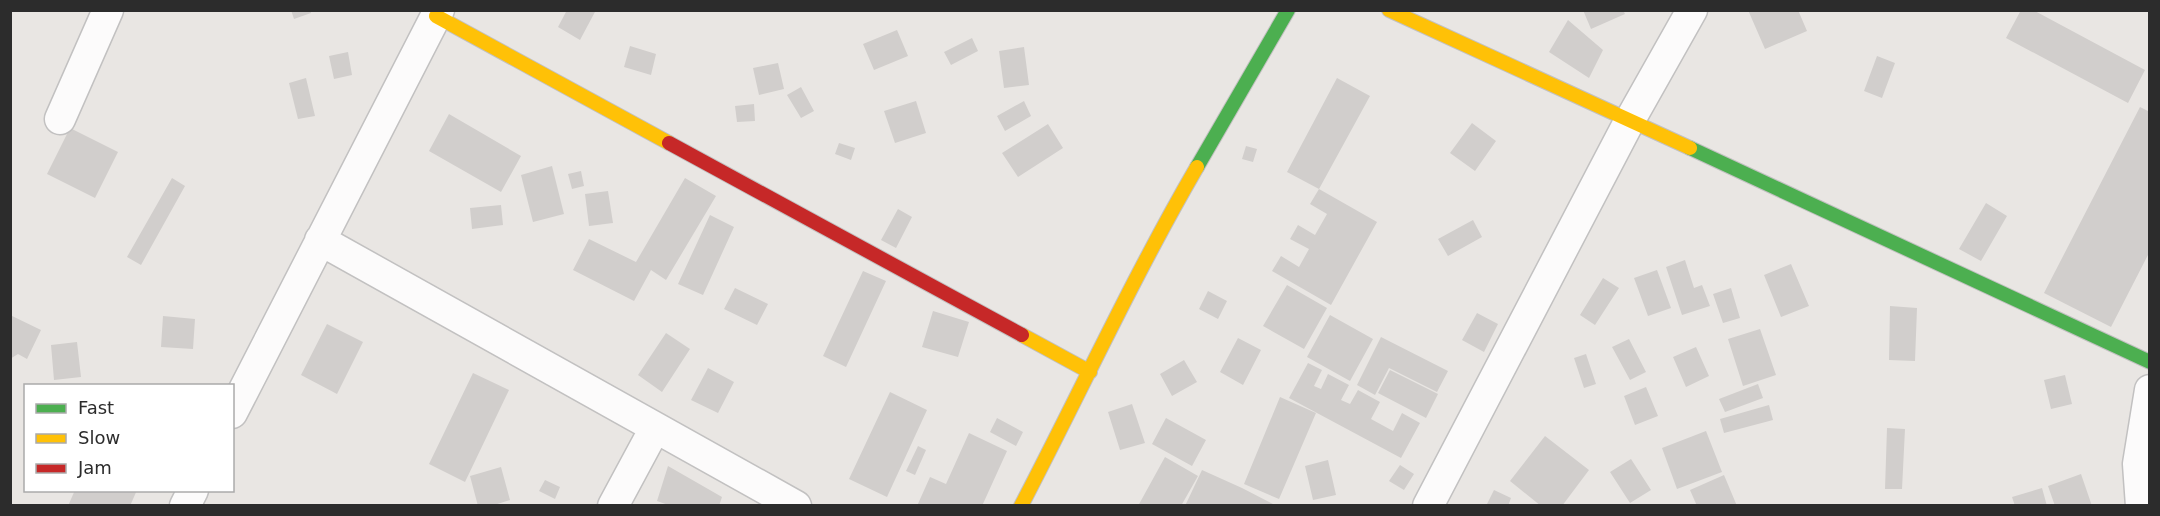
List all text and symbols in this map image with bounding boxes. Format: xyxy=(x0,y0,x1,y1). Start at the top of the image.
legend xyxy=(24,384,234,492)
text: Fast xyxy=(78,397,114,418)
text: Slow xyxy=(78,427,120,448)
text: Jam xyxy=(77,457,112,478)

